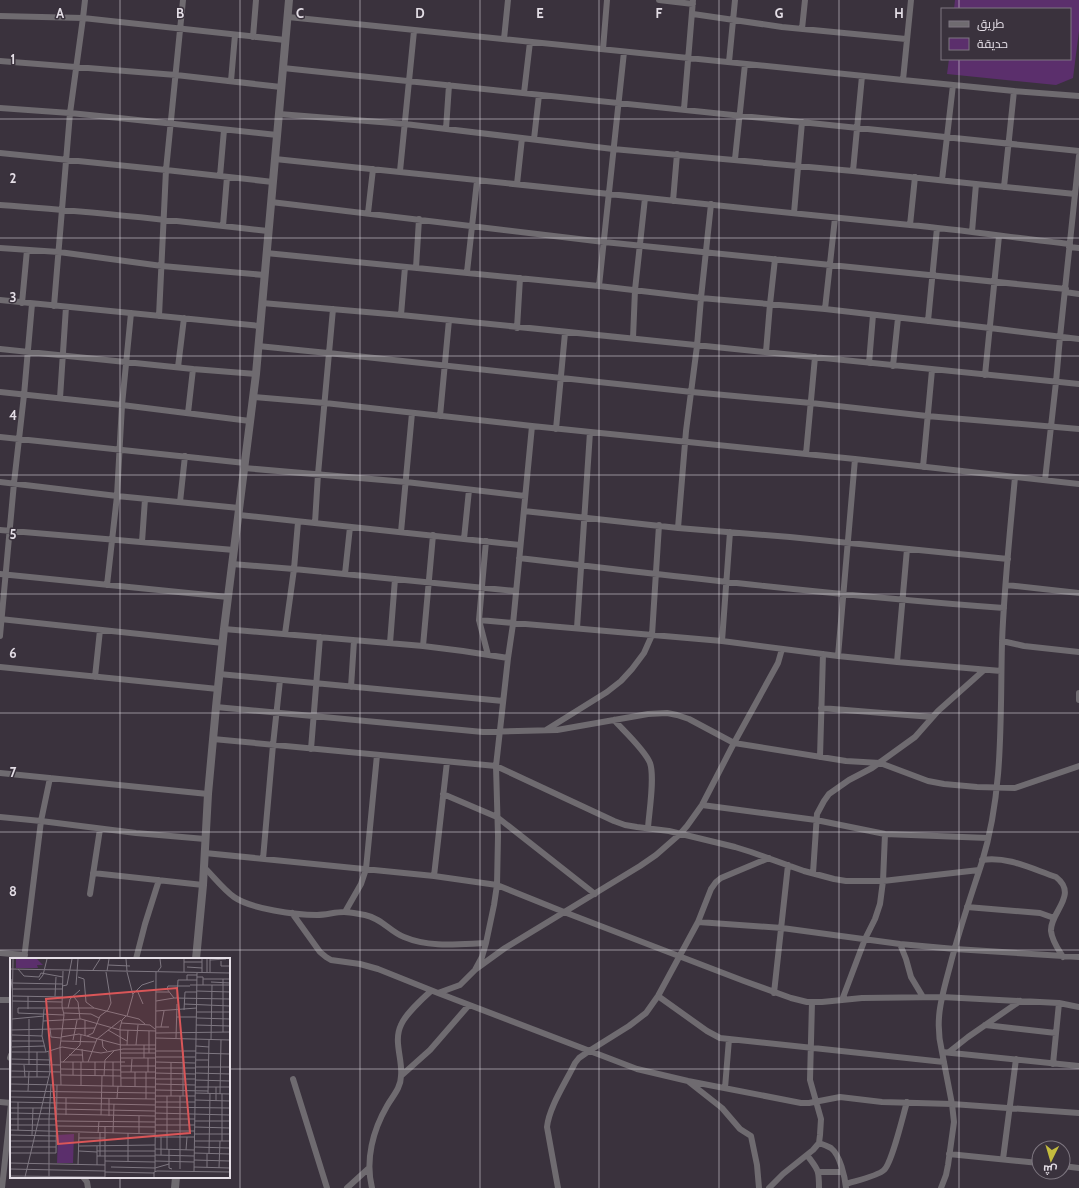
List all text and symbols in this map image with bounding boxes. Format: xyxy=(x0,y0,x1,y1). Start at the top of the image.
text: A xyxy=(56,5,65,21)
text: B xyxy=(176,5,184,21)
text: C xyxy=(296,5,304,21)
text: D xyxy=(415,5,425,21)
text: E xyxy=(536,5,544,21)
text: F xyxy=(656,5,663,21)
text: G xyxy=(775,5,784,21)
text: H xyxy=(894,5,904,21)
legend xyxy=(941,8,1071,60)
text: طريق xyxy=(977,16,1005,31)
text: حديقة xyxy=(977,36,1008,51)
text: 1 xyxy=(11,51,15,67)
text: 2 xyxy=(10,170,17,186)
text: 3 xyxy=(9,289,17,305)
text: 4 xyxy=(9,407,17,423)
text: 5 xyxy=(10,526,17,542)
text: 6 xyxy=(9,645,17,661)
text: 7 xyxy=(10,764,17,780)
text: 8 xyxy=(9,883,17,899)
inset map xyxy=(10,958,230,1178)
north arrow xyxy=(1031,1140,1071,1180)
text: ش xyxy=(1042,1162,1058,1178)

